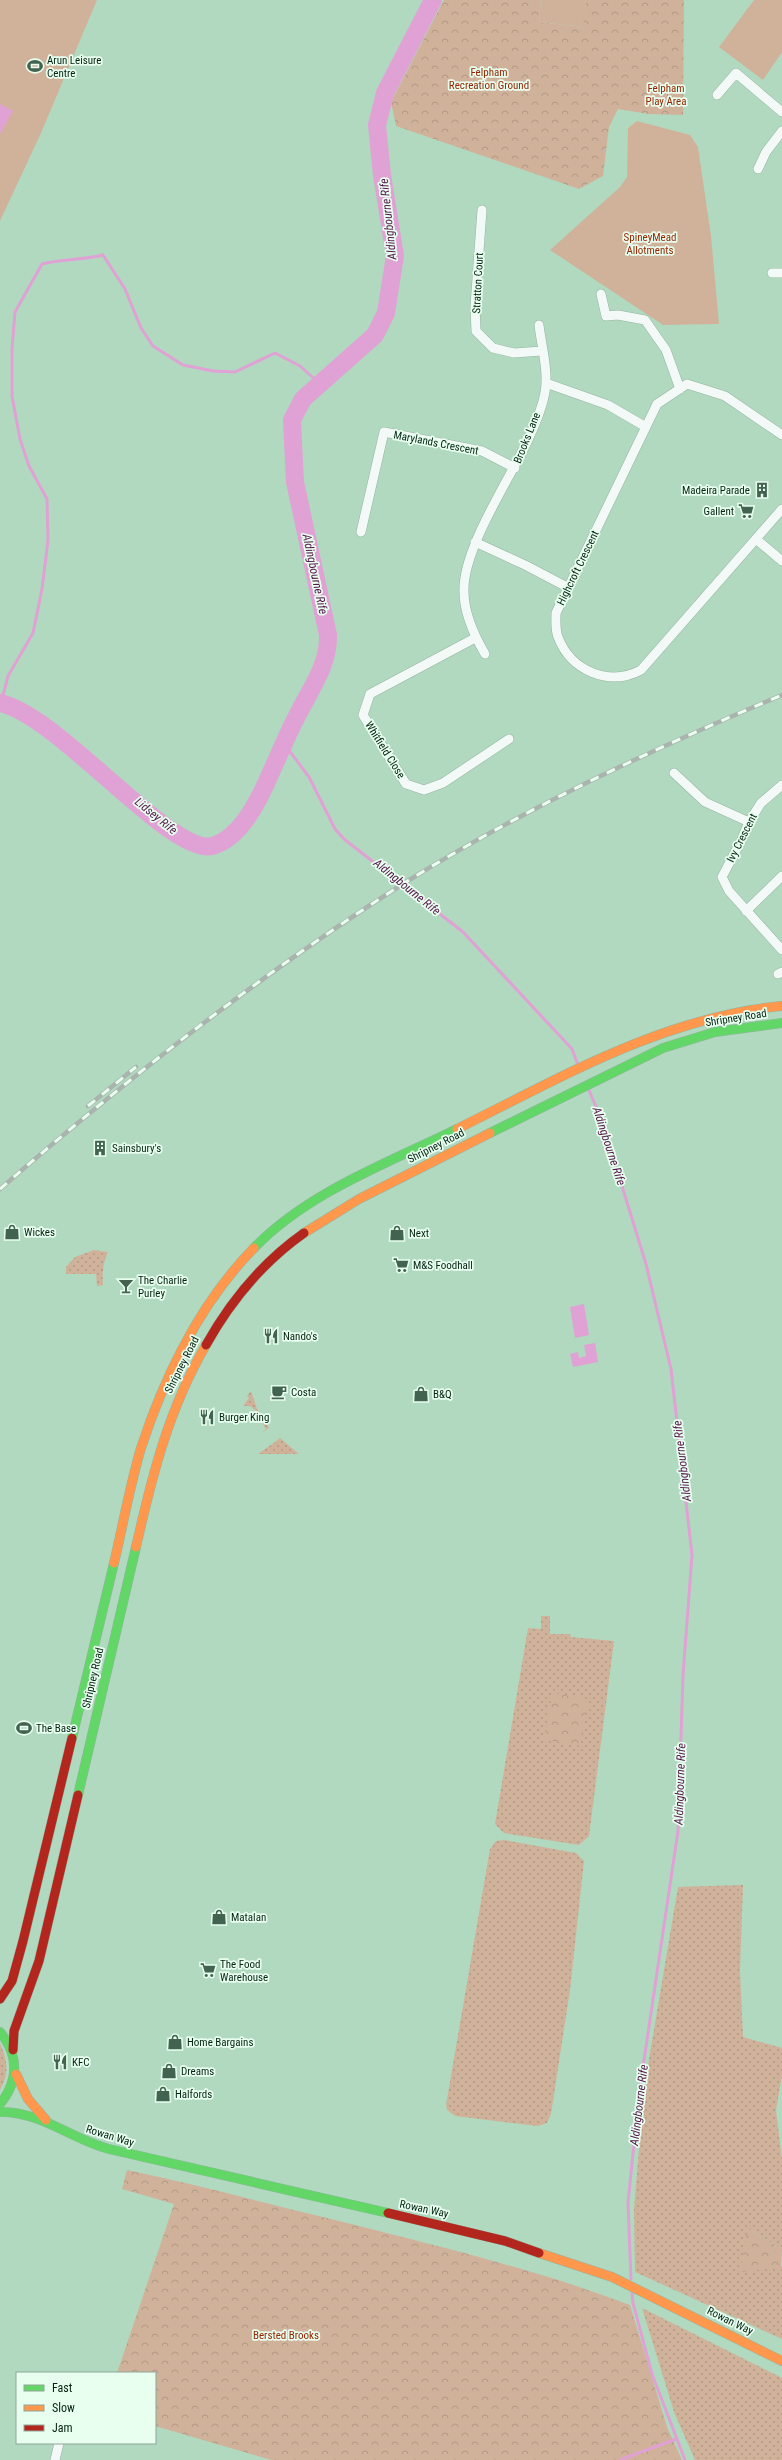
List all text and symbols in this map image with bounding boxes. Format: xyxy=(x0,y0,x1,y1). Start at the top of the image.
place label: Arun Leisure Centre xyxy=(47,54,102,80)
sports icon: Arun Leisure Centre xyxy=(26,57,44,75)
park label: Felpham Recreation Ground xyxy=(449,66,529,92)
park label: Felpham Play Area xyxy=(646,82,686,108)
water label: Aldingbourne Rife xyxy=(377,177,399,261)
park label: SpineyMead Allotments xyxy=(624,231,676,257)
street label: Stratton Court xyxy=(470,252,486,314)
street label: Brooks Lane xyxy=(511,411,543,465)
street label: Marylands Crescent xyxy=(392,428,480,458)
building icon: Madeira Parade xyxy=(753,481,771,499)
place label: Madeira Parade xyxy=(682,484,750,497)
supermarket icon: Gallent xyxy=(737,502,755,520)
place label: Gallent xyxy=(703,505,734,518)
street label: Highcroft Crescent xyxy=(554,528,602,608)
water label: Aldingbourne Rife xyxy=(299,532,330,616)
street label: Whitfield Close xyxy=(362,719,408,781)
water label: Lidsey Rife xyxy=(132,795,180,838)
street label: Ivy Crescent xyxy=(724,811,760,865)
water label: Aldingbourne Rife xyxy=(370,855,444,918)
street label: Shripney Road xyxy=(704,1007,768,1029)
water label: Aldingbourne Rife xyxy=(589,1104,628,1188)
street label: Shripney Road xyxy=(405,1126,467,1166)
building icon: Sainsbury's xyxy=(91,1139,109,1157)
place label: Sainsbury's xyxy=(112,1142,161,1155)
shop icon: Wickes xyxy=(3,1223,21,1241)
shop icon: Next xyxy=(388,1224,406,1242)
place label: Wickes xyxy=(24,1226,55,1239)
place label: Next xyxy=(409,1227,429,1240)
supermarket icon: M&S Foodhall xyxy=(392,1256,410,1274)
place label: M&S Foodhall xyxy=(413,1259,473,1272)
place label: The Charlie Purley xyxy=(138,1274,187,1300)
bar icon: The Charlie Purley xyxy=(117,1277,135,1295)
restaurant icon: Nando's xyxy=(262,1327,280,1345)
place label: Nando's xyxy=(283,1330,317,1343)
street label: Shripney Road xyxy=(162,1334,202,1396)
cafe icon: Costa xyxy=(270,1383,288,1401)
shop icon: B&Q xyxy=(412,1385,430,1403)
place label: Costa xyxy=(291,1386,316,1399)
place label: B&Q xyxy=(433,1388,452,1401)
restaurant icon: Burger King xyxy=(198,1408,216,1426)
place label: Burger King xyxy=(219,1411,269,1424)
water label: Aldingbourne Rife xyxy=(670,1419,694,1503)
street label: Shripney Road xyxy=(80,1646,106,1710)
sports icon: The Base xyxy=(15,1719,33,1737)
place label: The Base xyxy=(36,1722,76,1735)
water label: Aldingbourne Rife xyxy=(672,1742,688,1826)
shop icon: Matalan xyxy=(210,1908,228,1926)
place label: Matalan xyxy=(231,1911,266,1924)
place label: The Food Warehouse xyxy=(220,1958,268,1984)
supermarket icon: The Food Warehouse xyxy=(199,1961,217,1979)
shop icon: Home Bargains xyxy=(166,2033,184,2051)
place label: Home Bargains xyxy=(187,2036,253,2049)
restaurant icon: KFC xyxy=(51,2053,69,2071)
place label: KFC xyxy=(72,2056,90,2069)
shop icon: Dreams xyxy=(160,2062,178,2080)
water label: Aldingbourne Rife xyxy=(627,2063,651,2147)
place label: Dreams xyxy=(181,2065,214,2078)
shop icon: Halfords xyxy=(154,2085,172,2103)
place label: Halfords xyxy=(175,2088,212,2101)
street label: Rowan Way xyxy=(84,2123,136,2150)
street label: Rowan Way xyxy=(398,2197,450,2221)
street label: Rowan Way xyxy=(705,2304,756,2338)
park label: Bersted Brooks xyxy=(253,2329,319,2342)
legend xyxy=(16,2372,156,2444)
text: Fast xyxy=(52,2381,73,2395)
text: Slow xyxy=(52,2401,75,2415)
text: Jam xyxy=(52,2421,73,2435)

